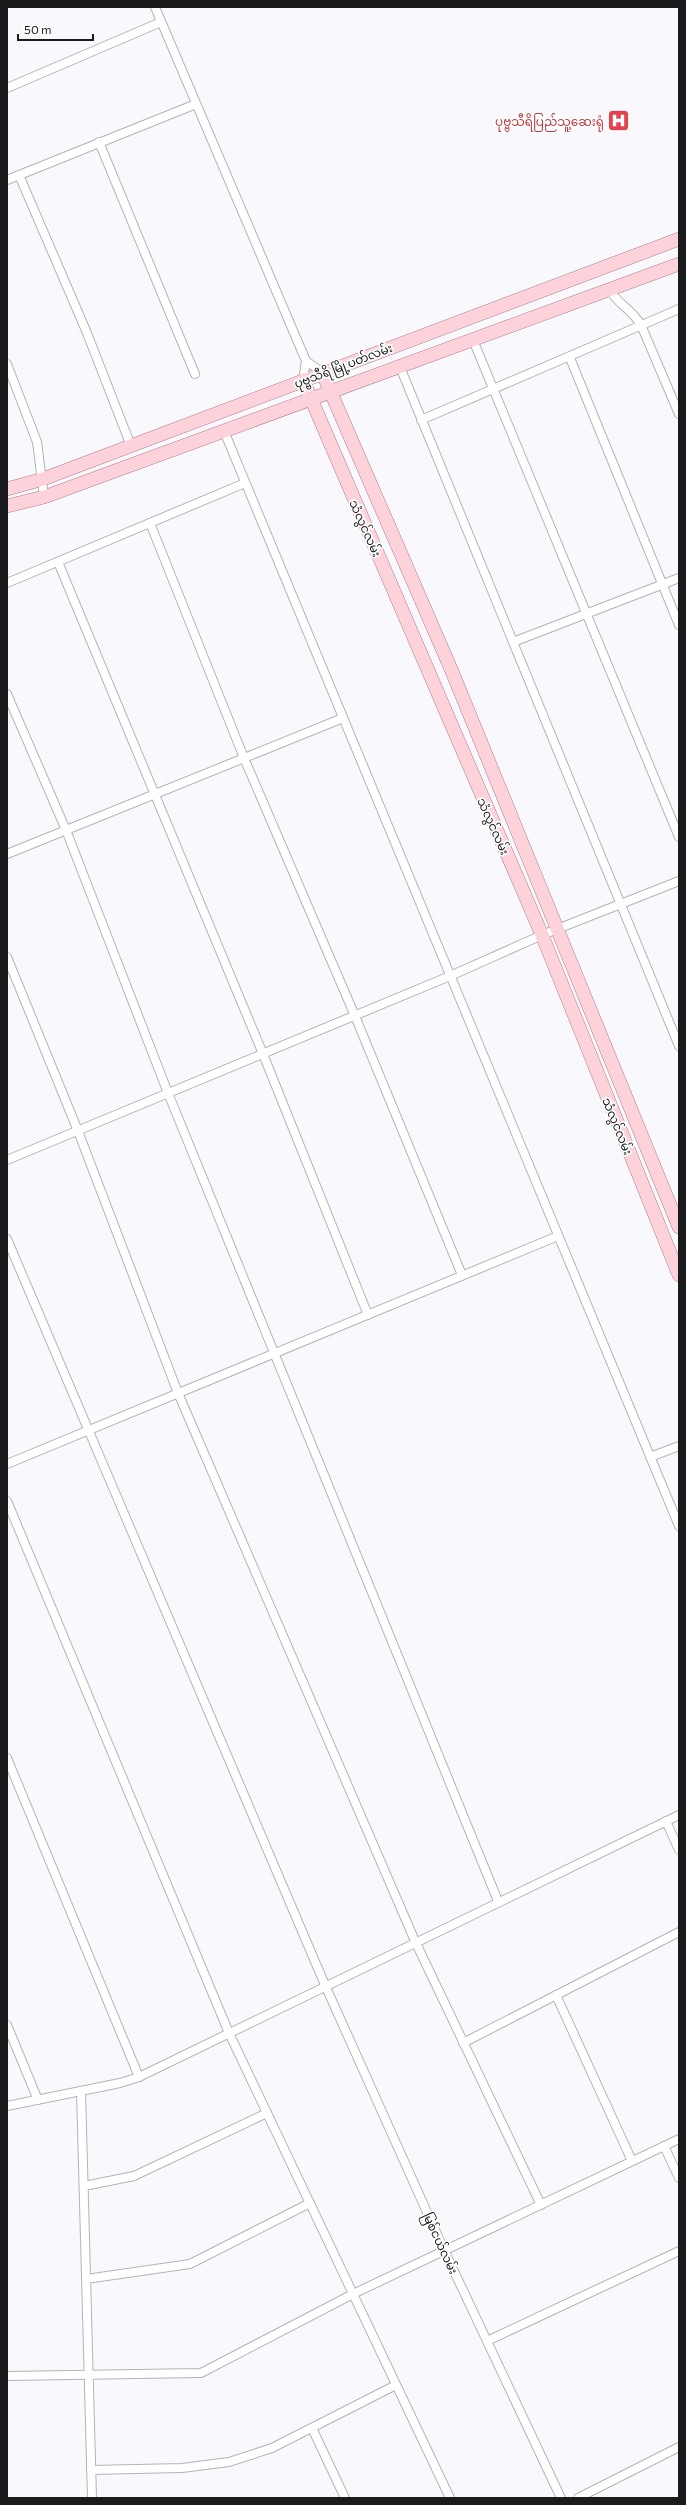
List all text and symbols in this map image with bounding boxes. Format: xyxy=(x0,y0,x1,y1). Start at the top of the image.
scale bar xyxy=(18,16,93,42)
text: 50 m xyxy=(24,22,52,36)
hospital icon: ပုဗ္ဗသီရိပြည်သူ့ဆေးရုံ xyxy=(606,108,632,134)
place label: ပုဗ္ဗသီရိပြည်သူ့ဆေးရုံ xyxy=(495,113,604,132)
street label: ပုဗ္ဗသီရိ မြို့ပတ်လမ်း xyxy=(291,339,396,394)
street label: သံလွင်လမ်း xyxy=(344,497,386,560)
street label: သံလွင်လမ်း xyxy=(472,795,514,858)
street label: သံလွင်လမ်း xyxy=(596,1095,637,1158)
street label: မြစ်ငယ်လမ်း xyxy=(417,2210,462,2278)

